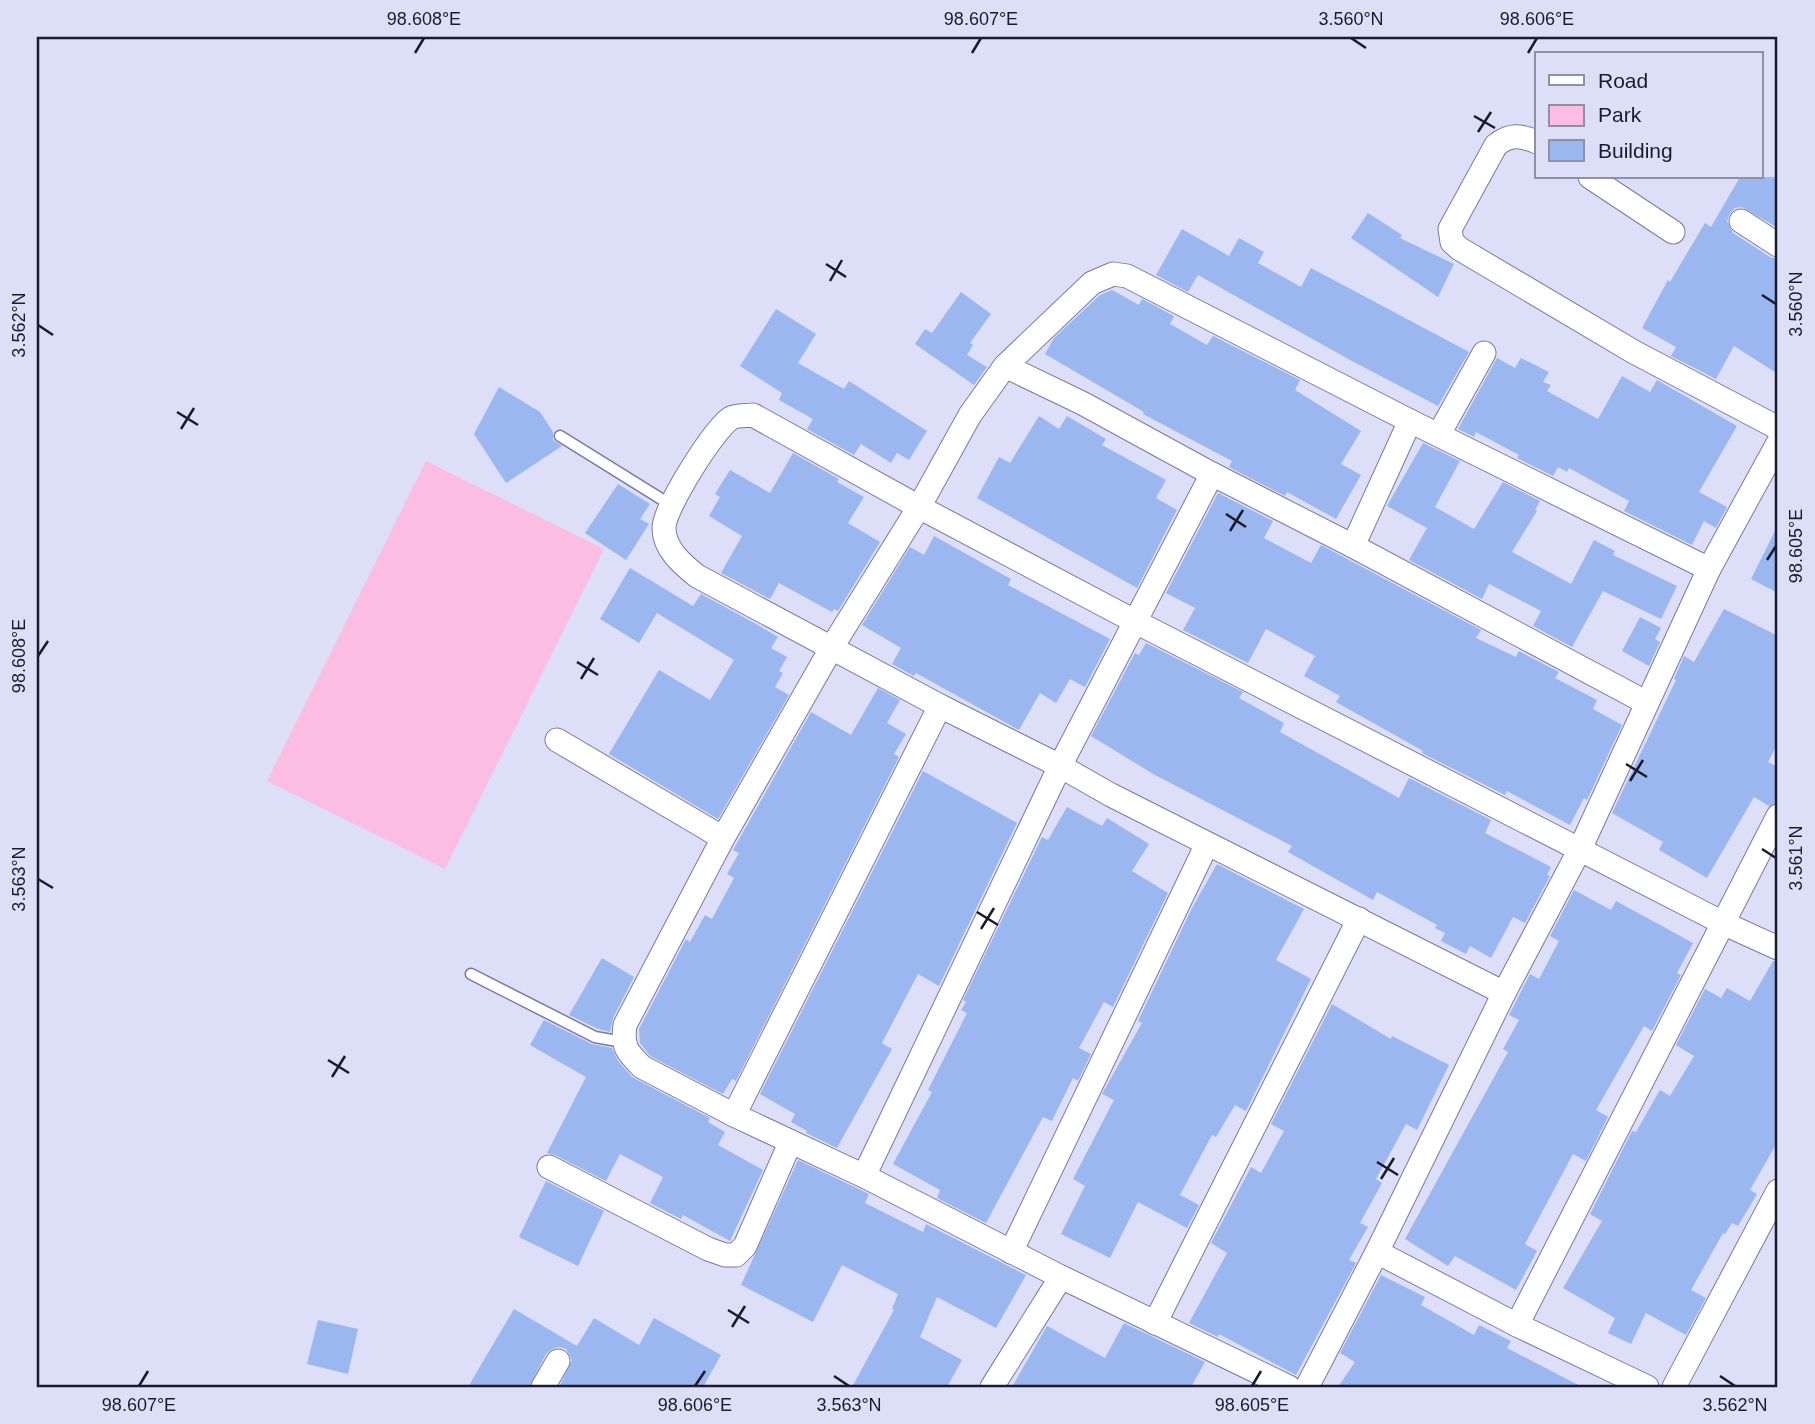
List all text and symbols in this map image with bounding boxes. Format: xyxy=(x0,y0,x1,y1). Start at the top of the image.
text: 98.608°E xyxy=(387,9,461,29)
text: 98.607°E xyxy=(944,9,1018,29)
text: 3.560°N xyxy=(1318,9,1384,29)
text: 98.606°E xyxy=(1500,9,1574,29)
legend xyxy=(1535,52,1762,178)
text: Road xyxy=(1598,69,1648,92)
text: Park xyxy=(1598,103,1642,126)
text: Building xyxy=(1598,139,1673,162)
text: 3.560°N xyxy=(1786,271,1806,337)
text: 3.562°N xyxy=(9,292,29,358)
text: 98.605°E xyxy=(1786,509,1806,583)
text: 98.608°E xyxy=(9,619,29,693)
text: 3.561°N xyxy=(1786,825,1806,891)
text: 3.563°N xyxy=(9,846,29,912)
text: 98.607°E xyxy=(102,1395,176,1415)
text: 98.606°E xyxy=(658,1395,732,1415)
text: 3.563°N xyxy=(816,1395,882,1415)
text: 98.605°E xyxy=(1215,1395,1289,1415)
text: 3.562°N xyxy=(1702,1395,1768,1415)

